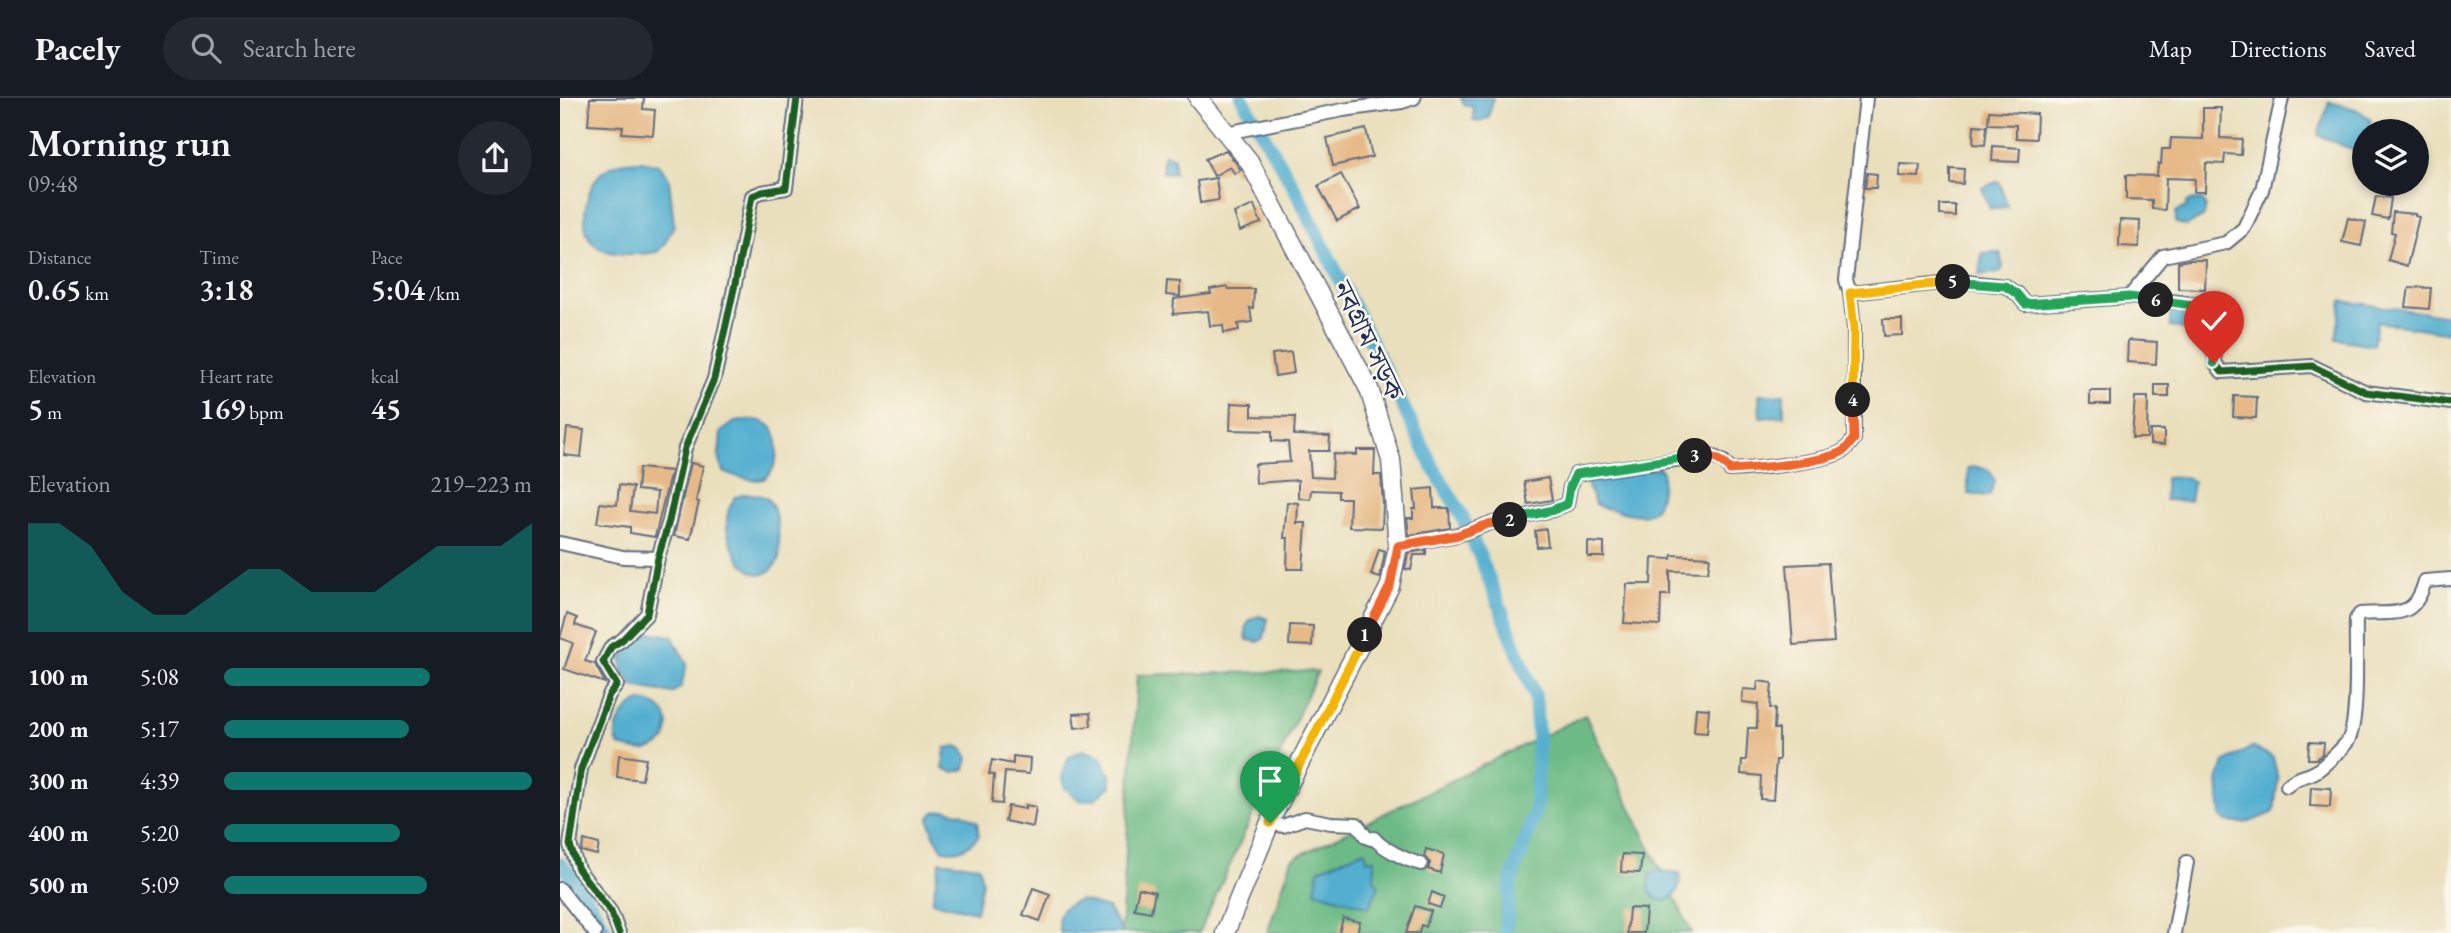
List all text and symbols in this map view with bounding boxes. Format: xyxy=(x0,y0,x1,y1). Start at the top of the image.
search box xyxy=(163,17,653,80)
text: Pacely xyxy=(35,27,121,70)
icon: search xyxy=(187,29,225,67)
text: Search here xyxy=(243,31,356,65)
text: Map xyxy=(2149,33,2192,64)
text: Directions xyxy=(2230,33,2327,64)
text: Saved xyxy=(2365,33,2416,64)
text: Morning run xyxy=(28,118,231,167)
map controls xyxy=(2352,119,2429,196)
button: layers xyxy=(2352,119,2429,196)
button: share xyxy=(458,121,532,195)
text: 09:48 xyxy=(28,169,78,199)
text: Distance xyxy=(28,245,91,270)
text: Time xyxy=(199,245,239,270)
text: Pace xyxy=(371,245,403,270)
pin: 5 xyxy=(1936,264,1970,300)
text: 5 xyxy=(1947,269,1958,294)
text: 0.65 xyxy=(28,270,81,309)
text: 3:18 xyxy=(199,270,254,309)
text: 5:04 xyxy=(371,270,425,309)
street label: নবগ্রাম সড়ক xyxy=(1324,274,1414,407)
text: km xyxy=(81,281,109,306)
text: /km xyxy=(425,281,460,306)
pin: 6 xyxy=(2138,282,2174,318)
text: 6 xyxy=(2150,287,2161,312)
pin xyxy=(2184,291,2244,363)
icon: check xyxy=(2195,302,2233,340)
text: Elevation xyxy=(28,364,96,389)
text: Heart rate xyxy=(199,364,273,389)
text: kcal xyxy=(371,364,399,389)
pin: 4 xyxy=(1836,382,1870,418)
text: 4 xyxy=(1847,387,1858,412)
text: 5 xyxy=(28,389,43,428)
text: 169 xyxy=(199,389,246,428)
text: 45 xyxy=(371,389,401,428)
text: m xyxy=(43,400,62,425)
text: bpm xyxy=(246,400,284,425)
pin: 3 xyxy=(1678,438,1712,474)
text: 3 xyxy=(1689,443,1700,468)
text: Elevation xyxy=(28,469,111,499)
text: 219–223 m xyxy=(431,469,532,499)
pin: 2 xyxy=(1492,502,1528,538)
text: 2 xyxy=(1504,507,1515,532)
pin: 1 xyxy=(1348,618,1382,652)
text: 1 xyxy=(1359,622,1370,647)
text: 100 m xyxy=(28,662,89,692)
text: 5:08 xyxy=(140,662,179,692)
text: 200 m xyxy=(28,714,89,744)
text: 5:17 xyxy=(140,714,179,744)
pin xyxy=(1240,751,1300,823)
icon: arrive xyxy=(1251,762,1289,800)
text: 300 m xyxy=(28,766,89,796)
text: 4:39 xyxy=(140,766,179,796)
text: 400 m xyxy=(28,818,89,848)
text: 5:20 xyxy=(140,818,179,848)
text: 500 m xyxy=(28,870,89,900)
text: 5:09 xyxy=(140,870,179,900)

